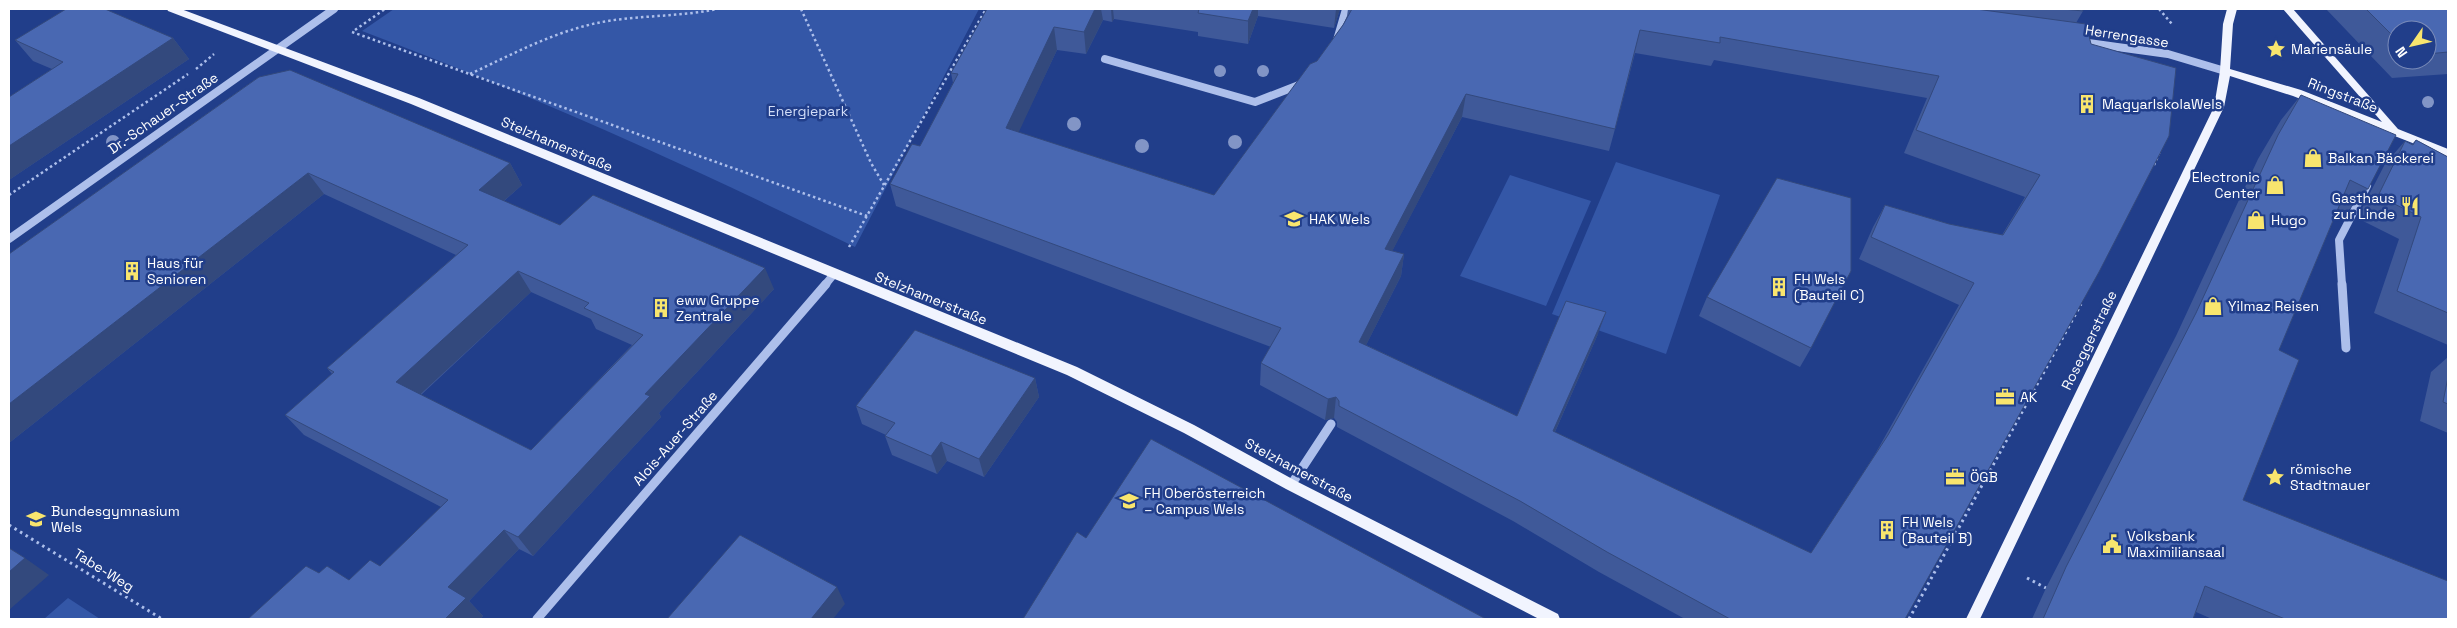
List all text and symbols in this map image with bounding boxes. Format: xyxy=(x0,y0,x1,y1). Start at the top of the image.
street label: Herrengasse xyxy=(2084,20,2170,52)
north arrow xyxy=(2387,20,2437,70)
place icon: Mariensäule xyxy=(2265,38,2287,60)
place label: Mariensäule xyxy=(2291,40,2372,58)
text: N xyxy=(2391,43,2411,61)
street label: Dr.-Schauer-Straße xyxy=(104,68,222,158)
street label: Ringstraße xyxy=(2305,73,2381,117)
building icon: MagyarIskolaWels xyxy=(2076,93,2098,115)
place label: MagyarIskolaWels xyxy=(2102,95,2222,113)
park label: Energiepark xyxy=(768,102,849,120)
street label: Stelzhamerstraße xyxy=(498,112,616,176)
shop icon: Balkan Bäckerei xyxy=(2302,147,2324,169)
place label: Balkan Bäckerei xyxy=(2328,149,2434,167)
place label: Electronic Center xyxy=(2192,168,2260,202)
shop icon: Electronic Center xyxy=(2264,174,2286,196)
place label: Gasthaus zur Linde xyxy=(2332,189,2395,223)
restaurant icon: Gasthaus zur Linde xyxy=(2399,195,2421,217)
school or university icon: HAK Wels xyxy=(1283,208,1305,230)
shop icon: Hugo xyxy=(2245,209,2267,231)
place label: HAK Wels xyxy=(1309,210,1370,228)
place label: Hugo xyxy=(2271,211,2306,229)
place label: Haus für Senioren xyxy=(147,254,206,288)
building icon: Haus für Senioren xyxy=(121,260,143,282)
street label: Stelzhamerstraße xyxy=(872,267,990,329)
place label: FH Wels (Bauteil C) xyxy=(1794,270,1864,304)
building icon: FH Wels (Bauteil C) xyxy=(1768,276,1790,298)
street label: Roseggerstraße xyxy=(2057,287,2121,393)
place label: eww Gruppe Zentrale xyxy=(676,291,760,325)
shop icon: Yilmaz Reisen xyxy=(2202,295,2224,317)
building icon: eww Gruppe Zentrale xyxy=(650,297,672,319)
place label: Yilmaz Reisen xyxy=(2228,297,2319,315)
office icon: AK xyxy=(1994,386,2016,408)
street label: Alois-Auer-Straße xyxy=(629,387,721,489)
place label: AK xyxy=(2020,388,2038,406)
street label: Stelzhamerstraße xyxy=(1242,434,1356,506)
place label: römische Stadtmauer xyxy=(2290,460,2370,494)
office icon: ÖGB xyxy=(1944,466,1966,488)
place icon: römische Stadtmauer xyxy=(2264,466,2286,488)
place label: ÖGB xyxy=(1970,468,1998,486)
place label: FH Oberösterreich – Campus Wels xyxy=(1144,484,1265,518)
school or university icon: FH Oberösterreich – Campus Wels xyxy=(1118,490,1140,512)
place label: Bundesgymnasium Wels xyxy=(51,502,180,536)
school or university icon: Bundesgymnasium Wels xyxy=(25,508,47,530)
place label: FH Wels (Bauteil B) xyxy=(1902,513,1972,547)
building icon: FH Wels (Bauteil B) xyxy=(1876,519,1898,541)
place label: Volksbank Maximiliansaal xyxy=(2127,527,2225,561)
public building icon: Volksbank Maximiliansaal xyxy=(2101,533,2123,555)
street label: Tabe-Weg xyxy=(70,544,138,596)

